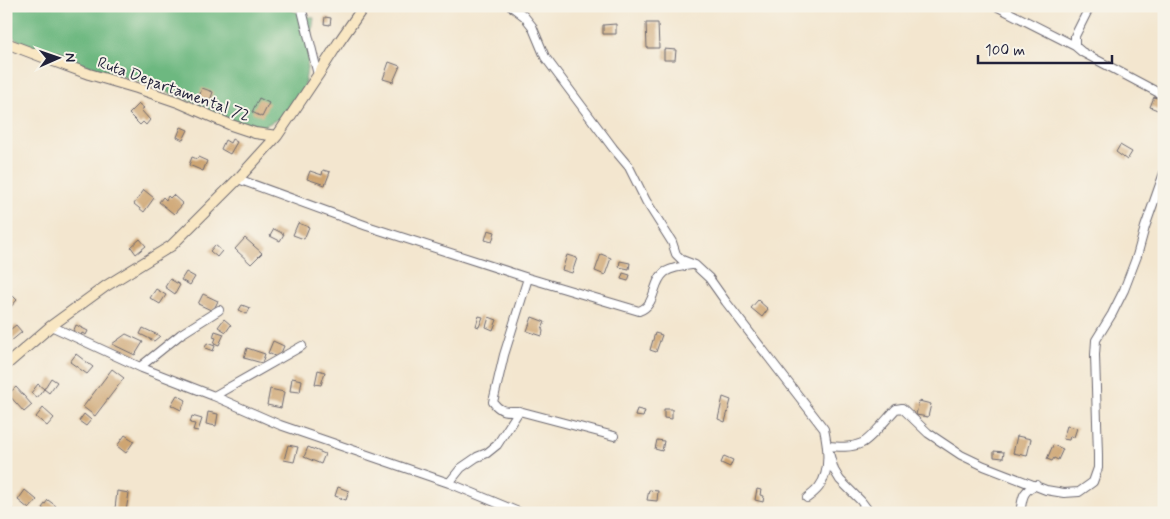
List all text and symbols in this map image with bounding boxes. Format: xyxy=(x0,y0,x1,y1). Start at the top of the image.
north arrow xyxy=(32,32,82,82)
scale bar xyxy=(978,32,1111,64)
text: 100 m xyxy=(985,41,1025,61)
street label: Ruta Departamental 72 xyxy=(94,52,253,127)
text: N xyxy=(61,53,79,63)

